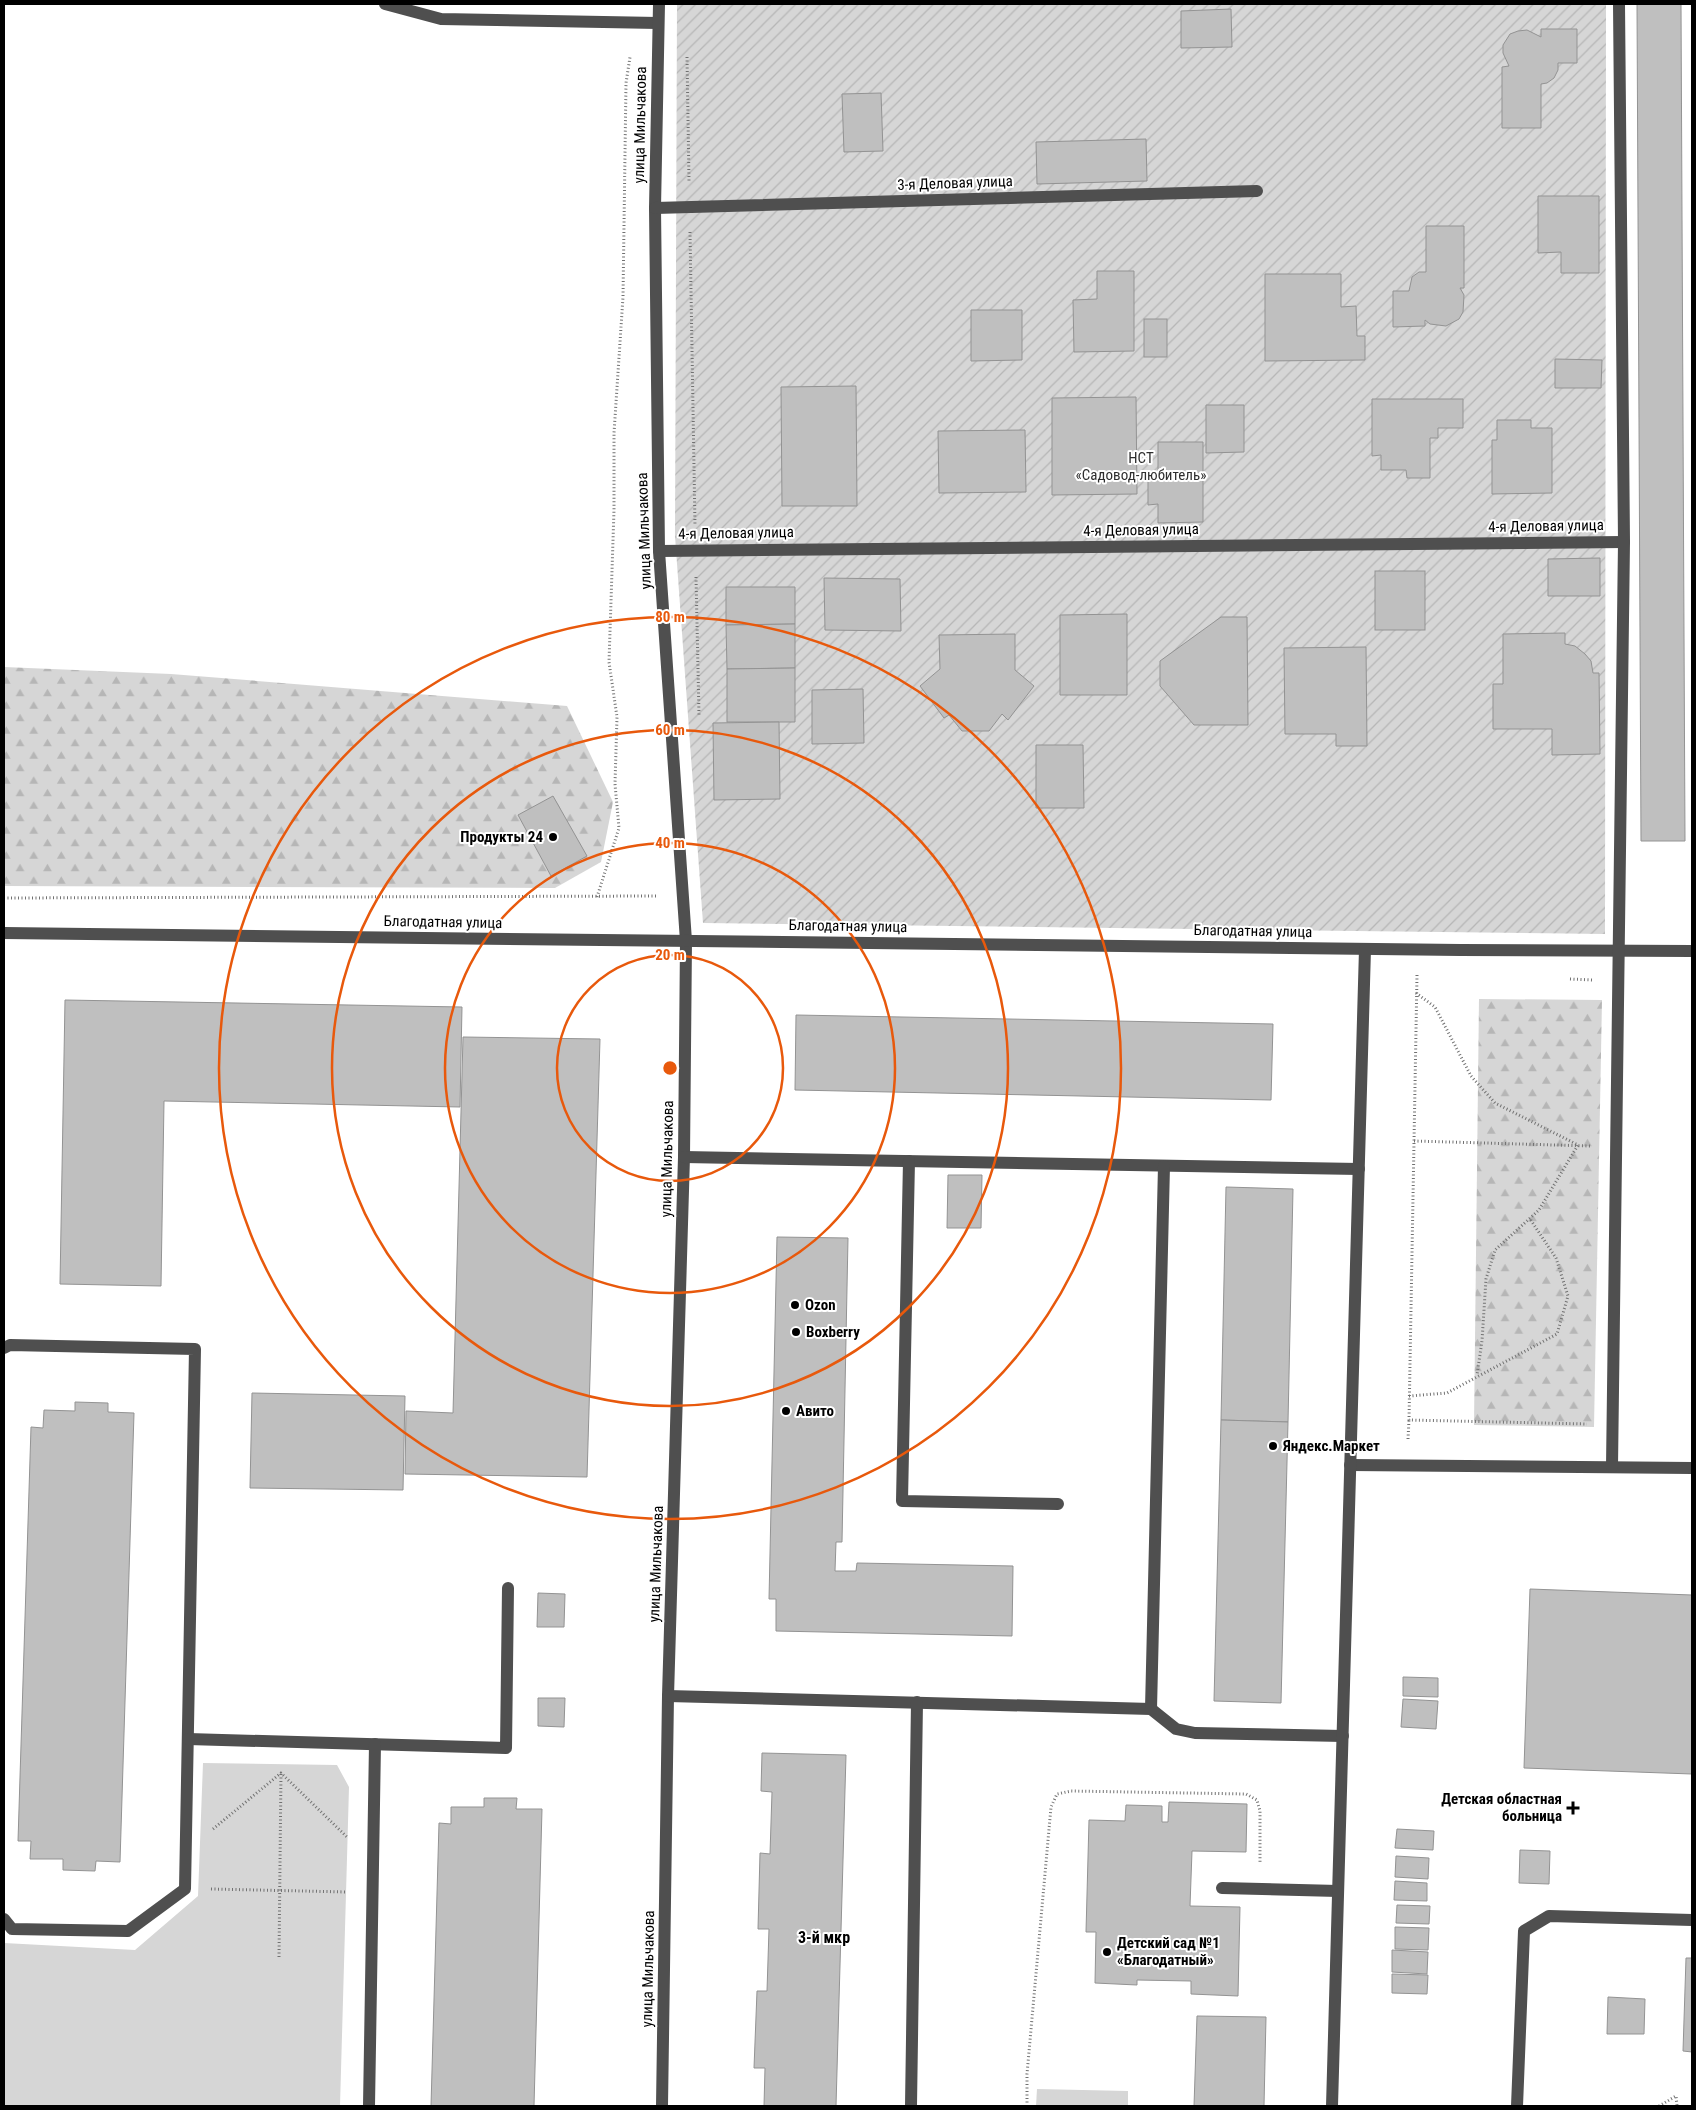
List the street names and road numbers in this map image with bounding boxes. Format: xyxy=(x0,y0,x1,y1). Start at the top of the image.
street label: улица Мильчакова xyxy=(630,66,650,184)
street label: 3-я Деловая улица xyxy=(897,172,1013,194)
street label: улица Мильчакова xyxy=(633,472,655,590)
street label: 4-я Деловая улица xyxy=(1488,516,1604,536)
street label: 4-я Деловая улица xyxy=(1083,520,1199,540)
street label: 4-я Деловая улица xyxy=(678,523,794,543)
street label: Благодатная улица xyxy=(383,912,503,932)
street label: Благодатная улица xyxy=(788,916,908,936)
street label: Благодатная улица xyxy=(1193,921,1313,941)
street label: улица Мильчакова xyxy=(657,1100,677,1218)
street label: улица Мильчакова xyxy=(645,1505,667,1623)
street label: улица Мильчакова xyxy=(638,1910,658,2028)

